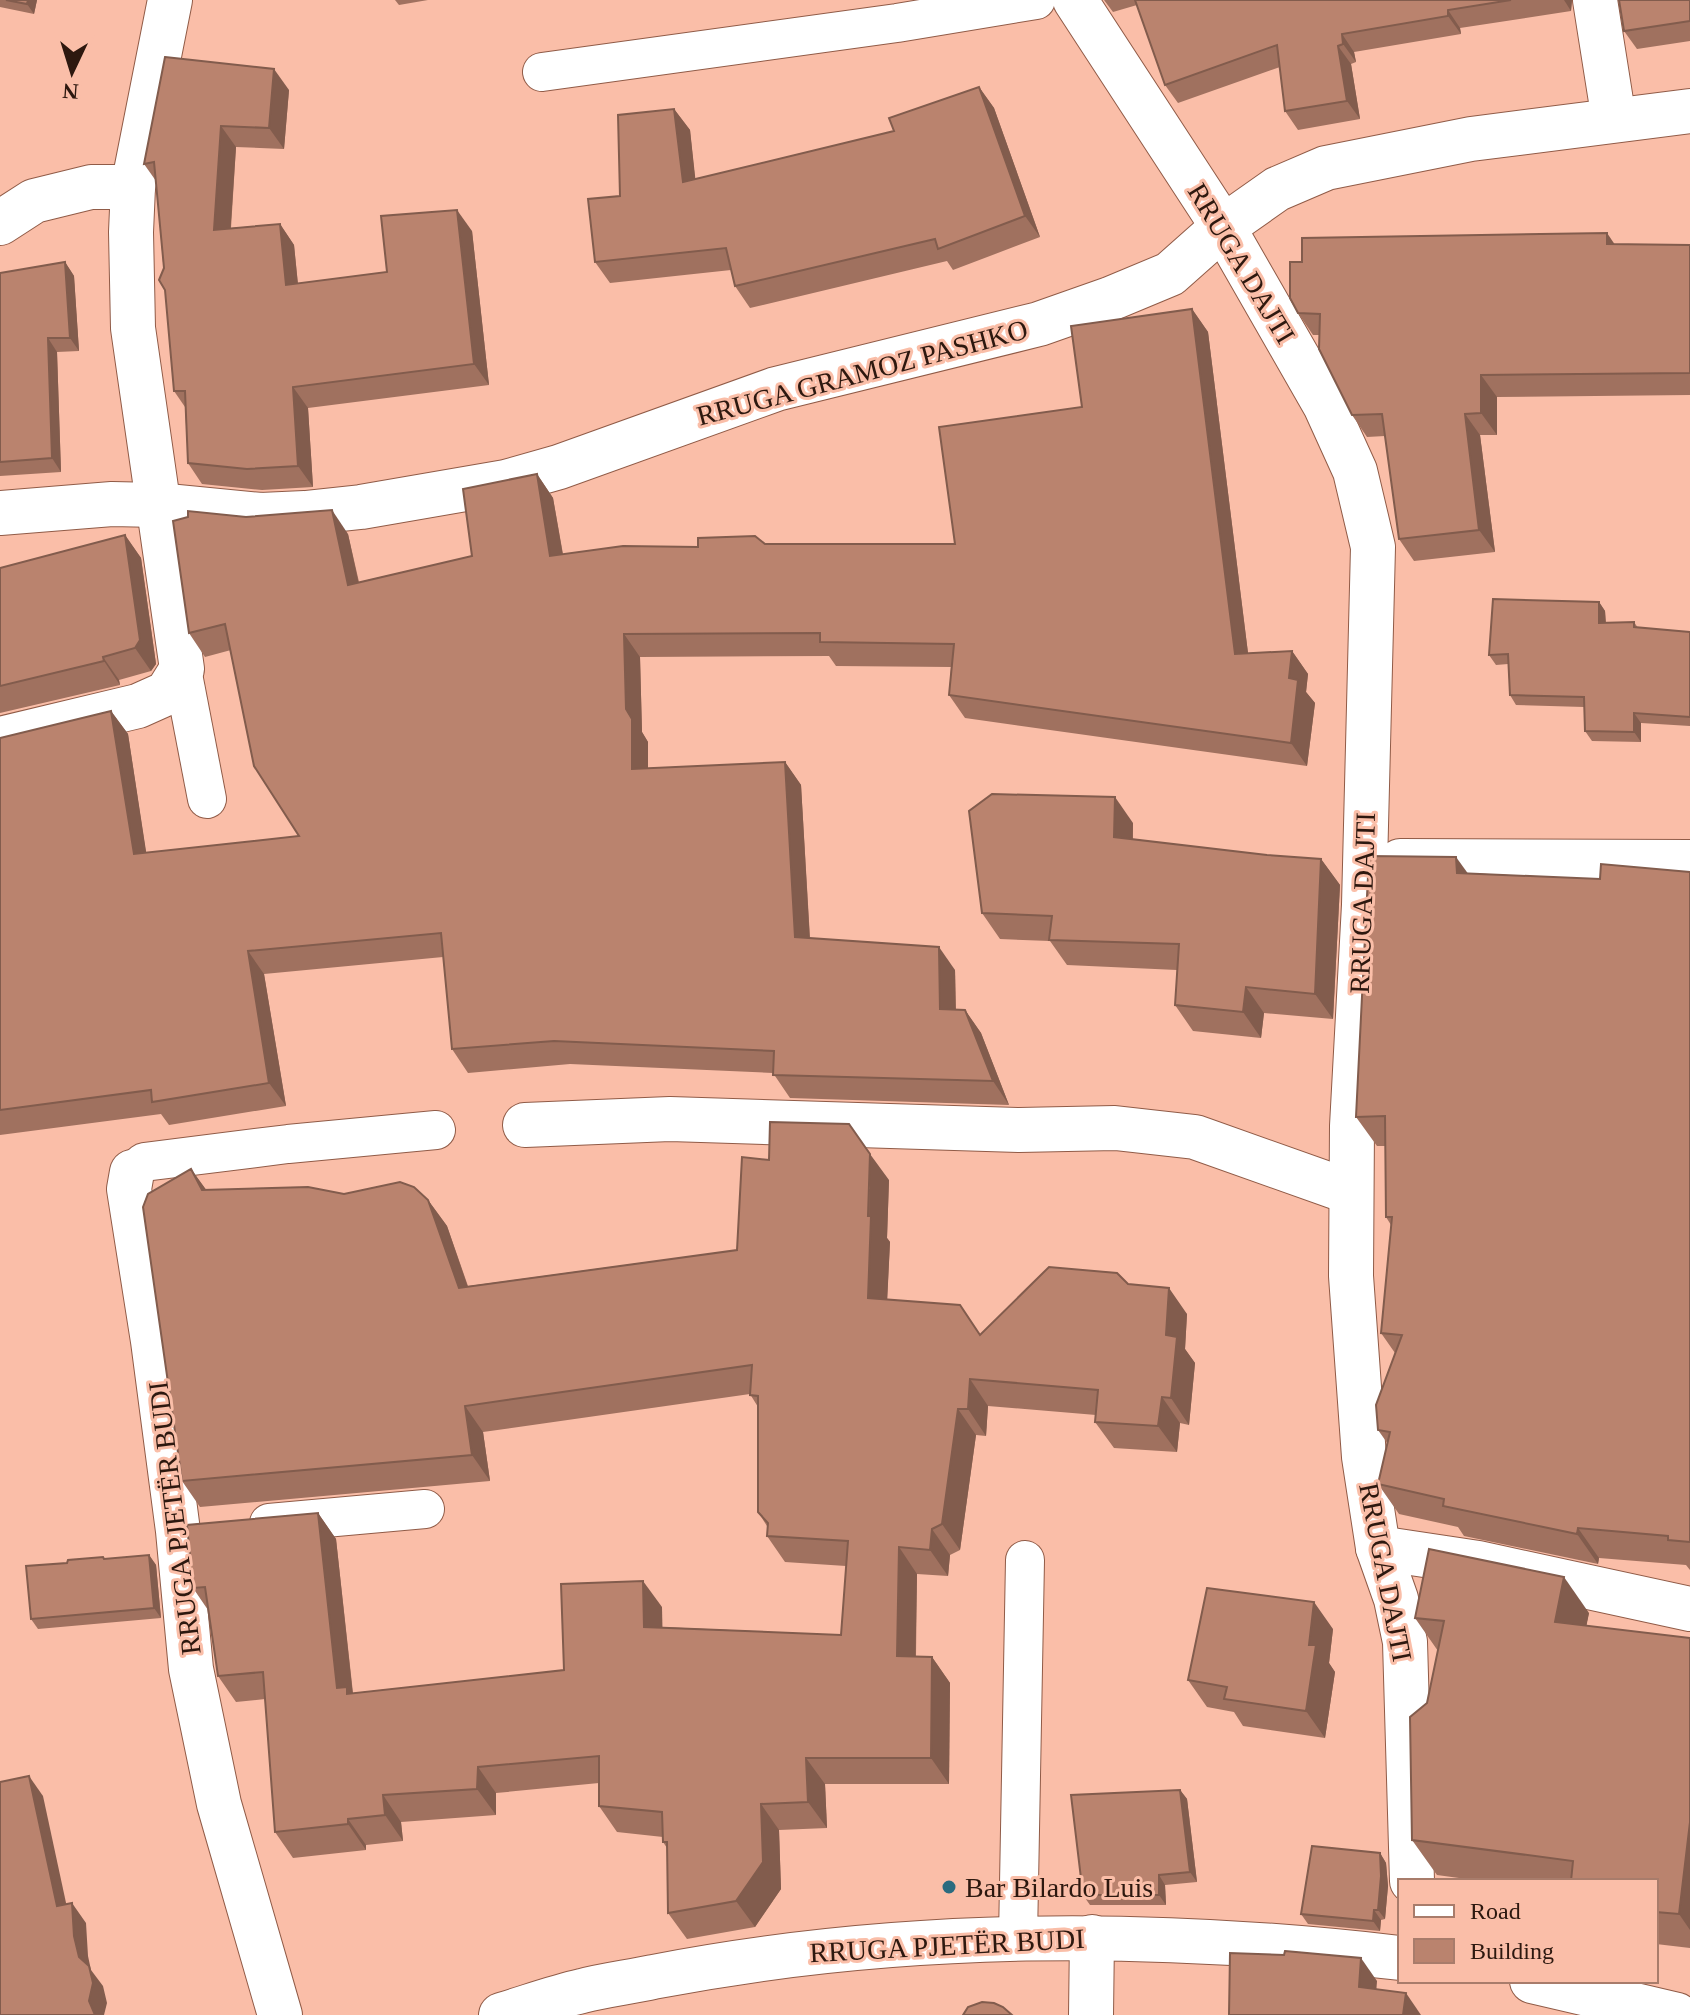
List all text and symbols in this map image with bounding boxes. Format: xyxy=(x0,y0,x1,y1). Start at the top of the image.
north arrow xyxy=(32,32,112,112)
text: N xyxy=(62,78,79,104)
street label: RRUGA DAJTI xyxy=(1182,178,1302,349)
street label: RRUGA GRAMOZ PASHKO xyxy=(693,313,1031,432)
street label: RRUGA DAJTI xyxy=(1344,812,1381,994)
street label: RRUGA PJETËR BUDI xyxy=(142,1379,207,1656)
street label: RRUGA DAJTI xyxy=(1353,1480,1418,1664)
place label: Bar Bilardo Luis xyxy=(965,1872,1153,1903)
marker: Bar Bilardo Luis xyxy=(940,1878,958,1896)
legend xyxy=(1398,1879,1658,1983)
text: Road xyxy=(1470,1898,1521,1924)
street label: RRUGA PJETËR BUDI xyxy=(809,1923,1085,1968)
text: Building xyxy=(1470,1938,1554,1964)

